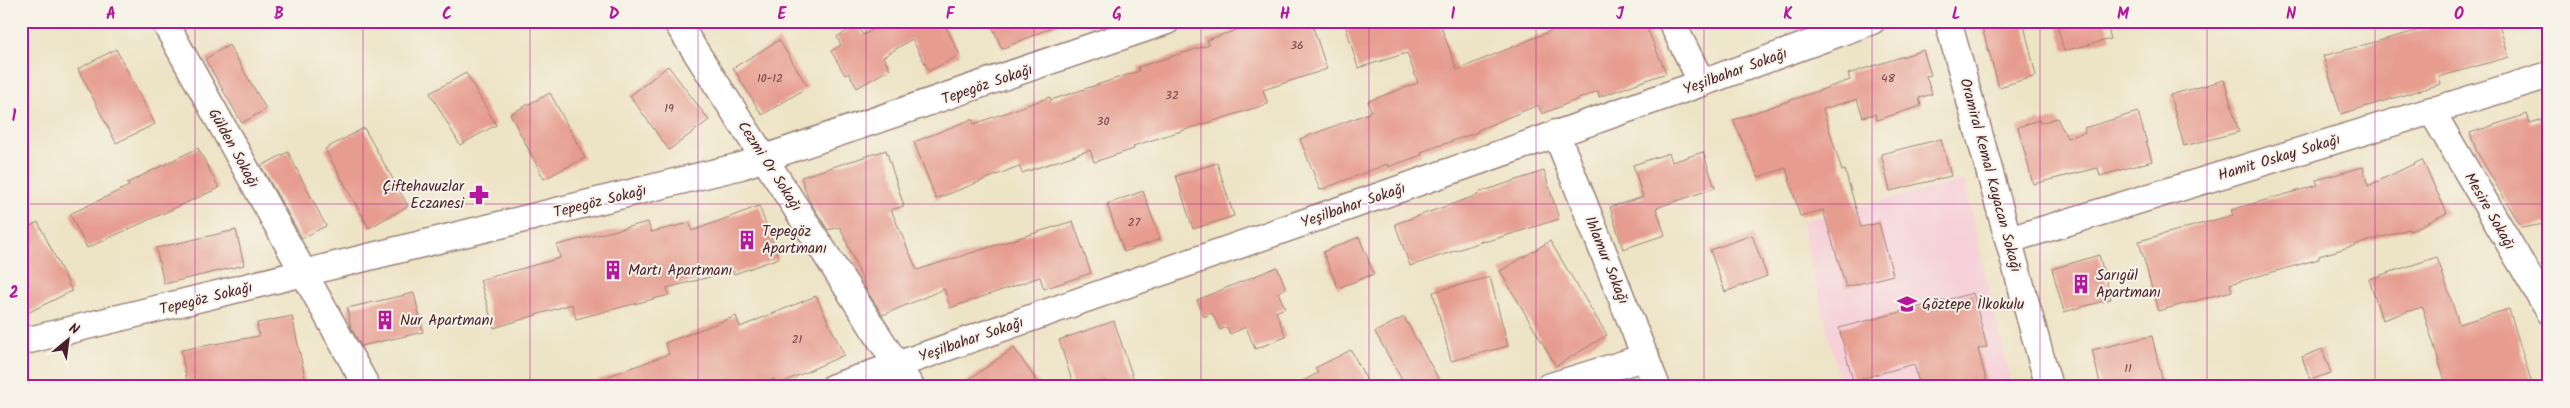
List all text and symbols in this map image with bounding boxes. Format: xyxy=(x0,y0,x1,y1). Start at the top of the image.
text: A xyxy=(106,2,116,27)
text: B xyxy=(274,2,284,27)
text: C xyxy=(442,2,452,27)
text: D xyxy=(609,2,620,27)
text: E xyxy=(778,2,788,27)
text: F xyxy=(946,2,956,27)
text: G xyxy=(1112,2,1122,27)
text: H xyxy=(1280,2,1290,27)
text: I xyxy=(1451,2,1456,27)
text: J xyxy=(1616,2,1625,27)
text: K xyxy=(1783,2,1793,27)
text: L xyxy=(1952,2,1960,27)
text: M xyxy=(2117,2,2130,27)
text: N xyxy=(2286,2,2296,27)
text: O xyxy=(2454,2,2464,27)
house number: 36 xyxy=(1290,36,1304,55)
street label: Yeşilbahar Sokağı xyxy=(1680,42,1791,102)
street label: Tepegöz Sokağı xyxy=(938,58,1036,112)
house number: 10-12 xyxy=(757,69,783,88)
house number: 48 xyxy=(1881,69,1896,88)
street label: Oramiral Kemal Kayacan Sokağı xyxy=(1953,75,2028,275)
house number: 32 xyxy=(1165,86,1179,105)
house number: 19 xyxy=(664,99,674,118)
text: 1 xyxy=(12,104,17,129)
street label: Gülden Sokağı xyxy=(201,104,265,193)
house number: 30 xyxy=(1097,112,1109,131)
street label: Cezmi Or Sokağı xyxy=(731,116,808,217)
street label: Hamit Oskay Sokağı xyxy=(2215,128,2344,188)
street label: Mesire Sokağı xyxy=(2457,168,2521,255)
place label: Çiftehavuzlar Eczanesi xyxy=(382,175,465,216)
street label: Yeşilbahar Sokağı xyxy=(1298,177,1409,235)
street label: Tepegöz Sokağı xyxy=(551,179,649,225)
pharmacy icon: Çiftehavuzlar Eczanesi xyxy=(468,184,490,206)
house number: 27 xyxy=(1128,213,1141,232)
street label: Ihlamur Sokağı xyxy=(1577,213,1635,308)
place label: Tepegöz Apartmanı xyxy=(762,220,827,261)
building icon: Tepegöz Apartmanı xyxy=(736,229,758,251)
building icon: Martı Apartmanı xyxy=(602,259,624,281)
place label: Martı Apartmanı xyxy=(628,259,733,283)
place label: Sarıgül Apartmanı xyxy=(2096,264,2161,305)
building icon: Sarıgül Apartmanı xyxy=(2070,273,2092,295)
street label: Tepegöz Sokağı xyxy=(157,276,255,322)
text: 2 xyxy=(9,281,19,306)
school or university icon: Göztepe İlkokulu xyxy=(1896,293,1918,315)
place label: Göztepe İlkokulu xyxy=(1922,293,2024,317)
building icon: Nur Apartmanı xyxy=(374,309,396,331)
place label: Nur Apartmanı xyxy=(400,309,493,333)
street label: Yeşilbahar Sokağı xyxy=(916,311,1027,369)
north arrow xyxy=(42,316,92,366)
text: N xyxy=(65,318,83,341)
house number: 21 xyxy=(792,330,803,349)
house number: 11 xyxy=(2124,359,2132,378)

